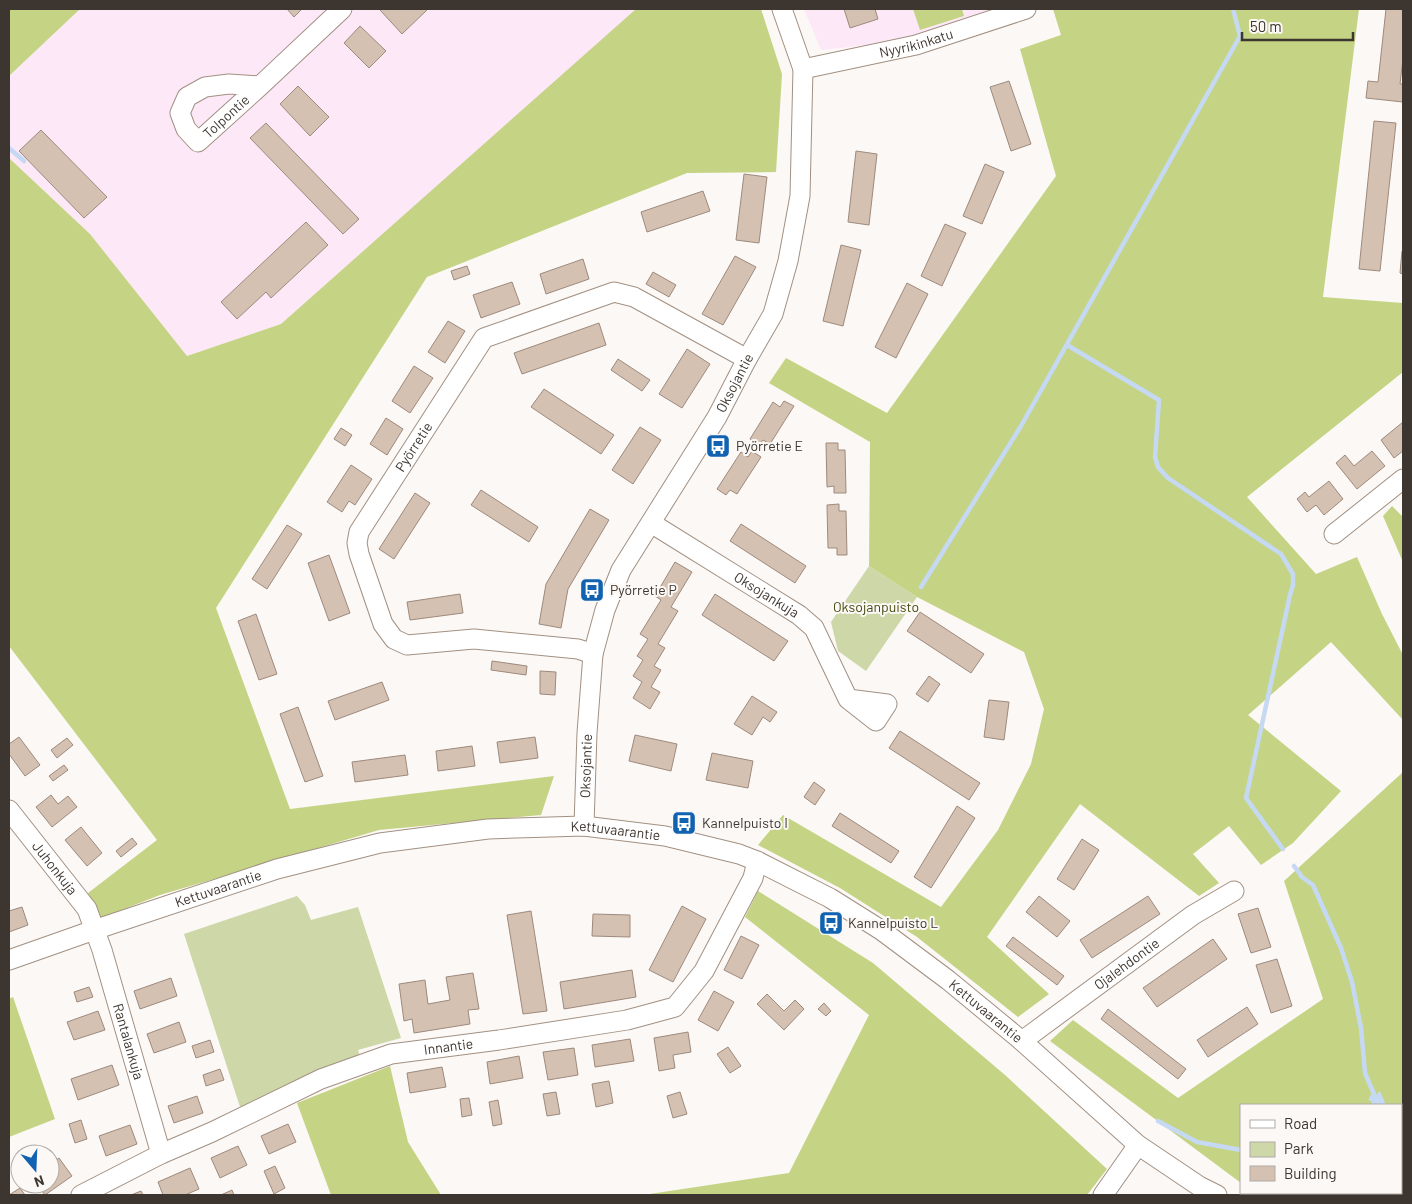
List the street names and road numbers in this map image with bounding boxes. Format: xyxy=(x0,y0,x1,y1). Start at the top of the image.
street label: Nyyrikinkatu xyxy=(877,24,955,61)
street label: Tolpontie xyxy=(199,91,253,142)
street label: Oksojantie xyxy=(712,350,757,415)
street label: Pyörretie xyxy=(391,419,436,475)
street label: Oksojankuja xyxy=(731,568,802,621)
street label: Oksojantie xyxy=(576,734,595,798)
street label: Kettuvaarantie xyxy=(570,817,661,843)
street label: Juhonkuja xyxy=(29,838,81,898)
street label: Kettuvaarantie xyxy=(173,866,263,910)
street label: Ojalehdontie xyxy=(1091,934,1162,993)
street label: Kettuvaarantie xyxy=(946,976,1026,1046)
street label: Rantalankuja xyxy=(110,1001,148,1082)
street label: Innantie xyxy=(423,1034,474,1058)

